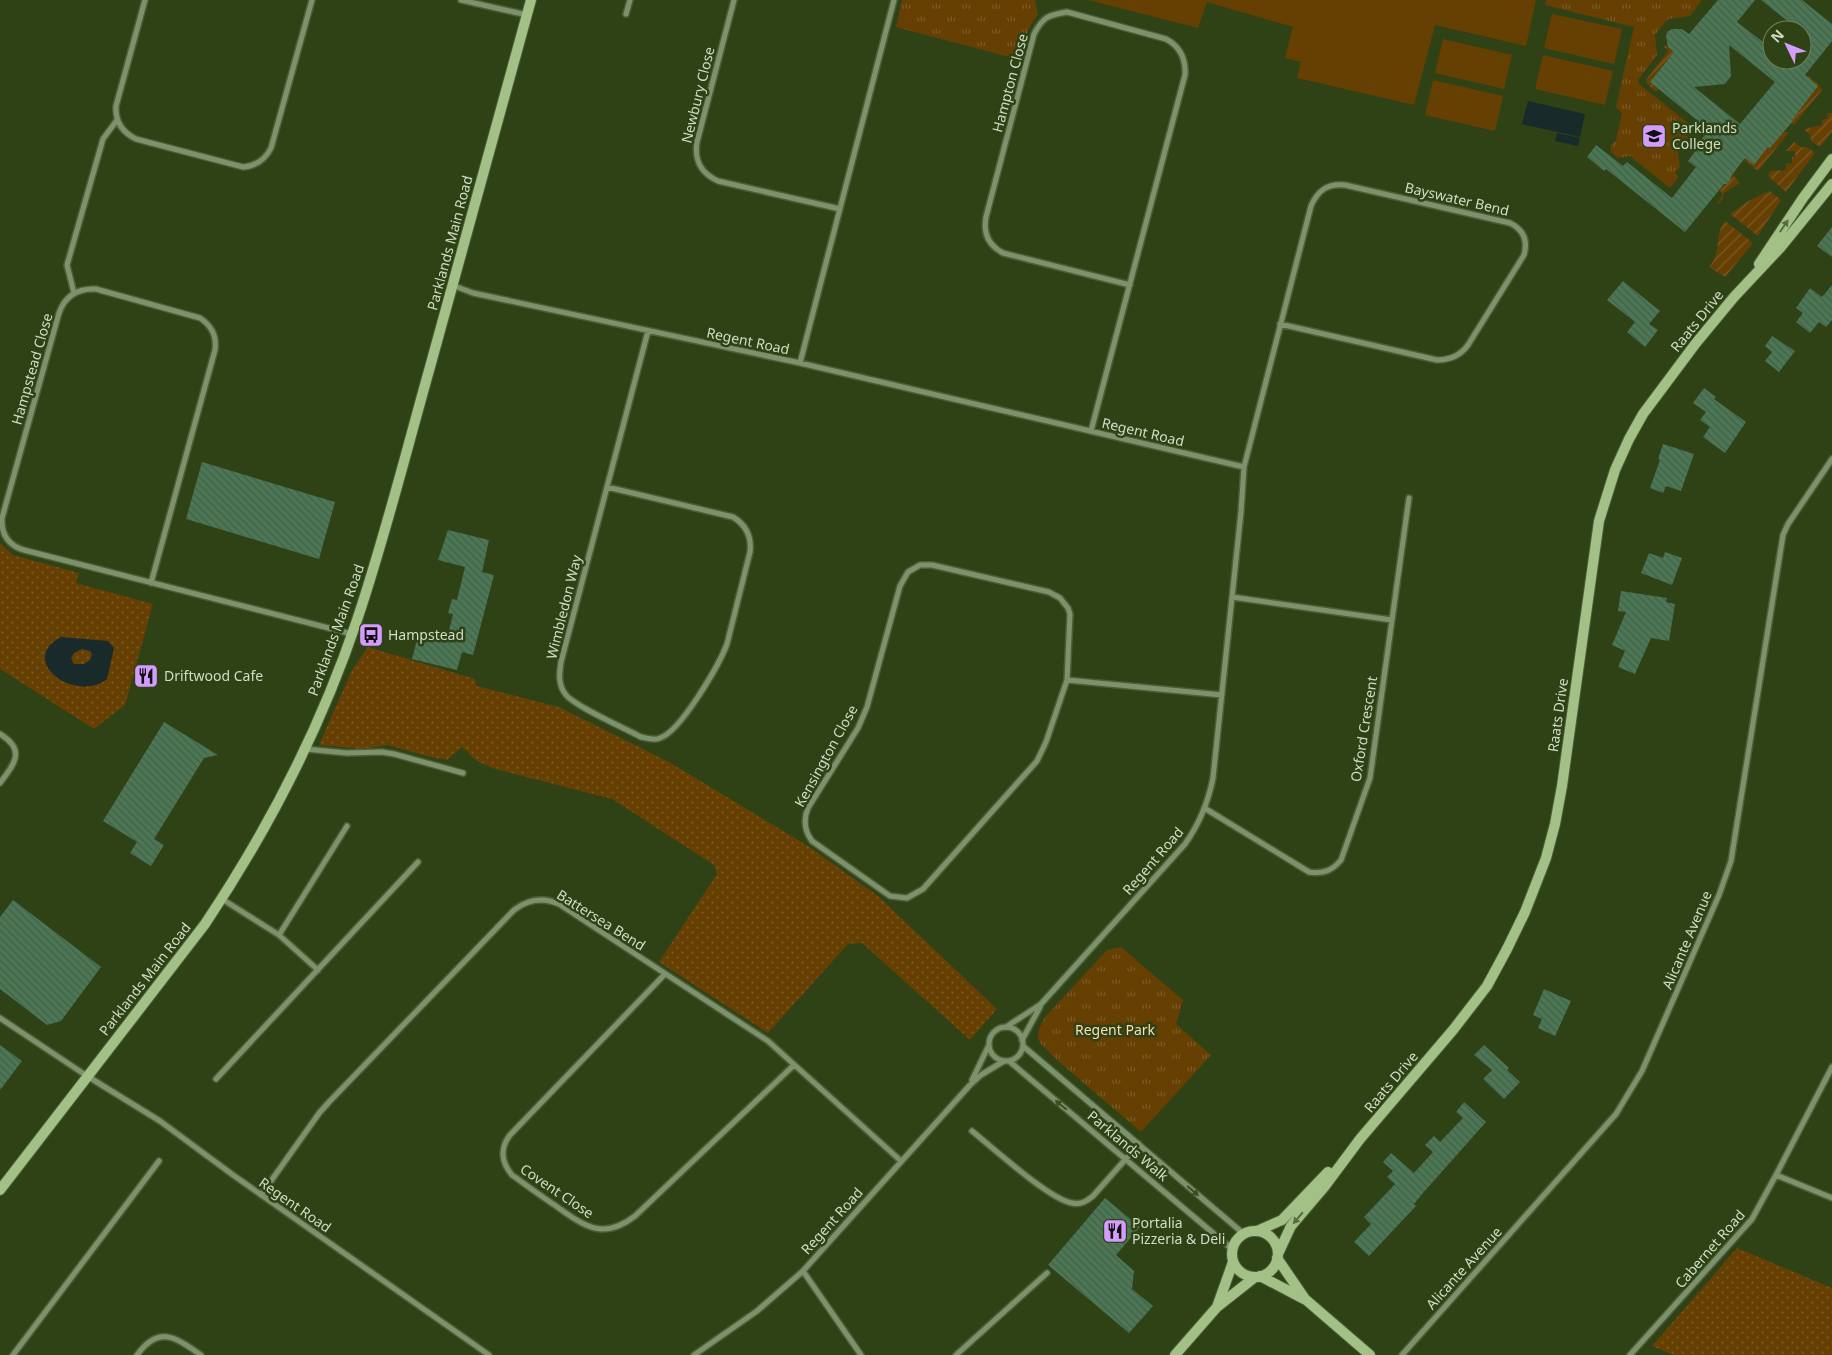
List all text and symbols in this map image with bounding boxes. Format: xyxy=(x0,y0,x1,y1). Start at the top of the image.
north arrow xyxy=(1762,20,1812,70)
text: N xyxy=(1766,25,1788,46)
street label: Hampton Close xyxy=(987,31,1032,134)
street label: Newbury Close xyxy=(676,45,719,145)
place label: Parklands College xyxy=(1672,118,1737,153)
school or university icon: Parklands College xyxy=(1641,123,1667,149)
street label: Parklands Main Road xyxy=(422,173,477,312)
street label: Bayswater Bend xyxy=(1403,177,1511,220)
one-way arrow xyxy=(1779,219,1789,233)
street label: Raats Drive xyxy=(1666,286,1727,356)
street label: Hampstead Close xyxy=(7,311,57,427)
street label: Regent Road xyxy=(705,322,791,359)
street label: Regent Road xyxy=(1100,413,1186,450)
street label: Wimbledon Way xyxy=(541,552,586,661)
street label: Parklands Main Road xyxy=(303,561,368,698)
bus stop icon: Hampstead xyxy=(358,622,384,648)
place label: Hampstead xyxy=(388,625,464,644)
restaurant icon: Driftwood Cafe xyxy=(133,663,159,689)
place label: Driftwood Cafe xyxy=(164,666,263,685)
street label: Oxford Crescent xyxy=(1346,675,1381,783)
street label: Raats Drive xyxy=(1543,677,1572,753)
street label: Kensington Close xyxy=(790,701,862,810)
street label: Regent Road xyxy=(1118,823,1187,899)
street label: Battersea Bend xyxy=(553,885,649,954)
street label: Alicante Avenue xyxy=(1657,888,1716,992)
street label: Parklands Main Road xyxy=(94,918,195,1039)
park label: Regent Park xyxy=(1075,1020,1156,1039)
street label: Raats Drive xyxy=(1359,1047,1422,1116)
one-way arrow xyxy=(1055,1099,1068,1110)
street label: Parklands Walk xyxy=(1084,1106,1173,1185)
street label: Covent Close xyxy=(517,1159,598,1222)
street label: Regent Road xyxy=(255,1173,335,1236)
street label: Regent Road xyxy=(796,1183,867,1258)
one-way arrow xyxy=(1187,1185,1200,1196)
street label: Cabernet Road xyxy=(1670,1206,1749,1292)
one-way arrow xyxy=(1292,1211,1303,1224)
place label: Portalia Pizzeria & Deli xyxy=(1132,1213,1225,1248)
restaurant icon: Portalia Pizzeria & Deli xyxy=(1102,1218,1128,1244)
street label: Alicante Avenue xyxy=(1421,1222,1506,1313)

